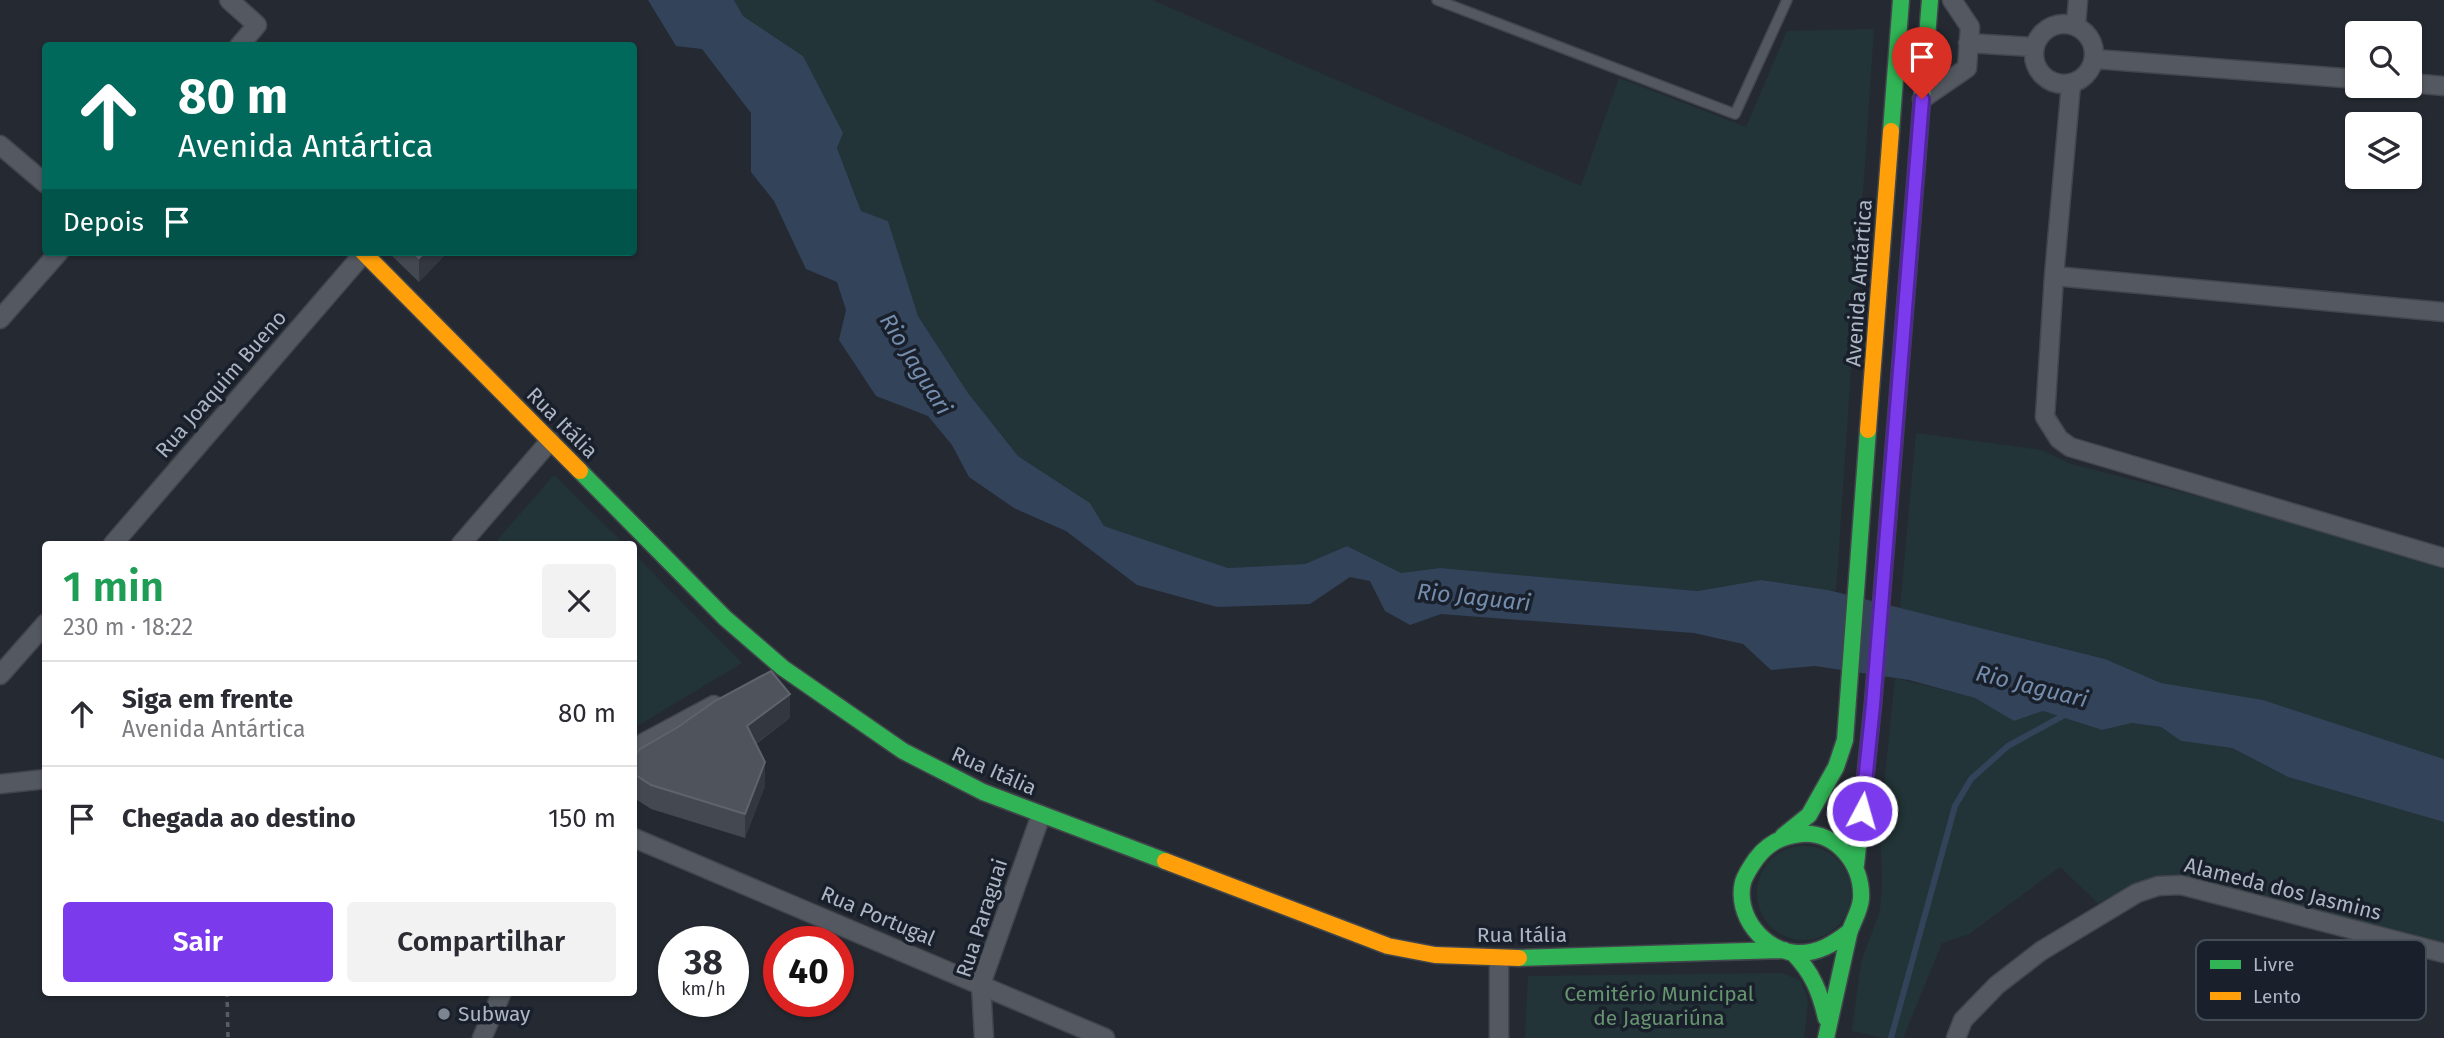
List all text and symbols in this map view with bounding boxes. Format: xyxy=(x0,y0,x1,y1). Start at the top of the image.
map controls xyxy=(2345,21,2422,189)
button: search xyxy=(2345,21,2422,98)
pin xyxy=(1892,27,1952,99)
icon: arrive xyxy=(1903,38,1941,76)
text: 80 m xyxy=(178,67,288,126)
icon: ahead xyxy=(63,70,154,161)
button: layers xyxy=(2345,112,2422,189)
text: Avenida Antártica xyxy=(178,127,433,165)
street label: Avenida Antártica xyxy=(1840,199,1878,367)
icon: arrive xyxy=(158,203,196,241)
text: Depois xyxy=(63,207,144,238)
street label: Rua Joaquim Bueno xyxy=(150,305,292,463)
water label: Rio Jaguari xyxy=(874,308,958,420)
street label: Rua Itália xyxy=(521,382,603,464)
text: 1 min xyxy=(63,562,164,612)
button: close xyxy=(542,564,616,638)
water label: Rio Jaguari xyxy=(1416,577,1533,617)
text: 230 m · 18:22 xyxy=(63,613,193,641)
water label: Rio Jaguari xyxy=(1973,659,2091,714)
text: Siga em frente xyxy=(122,684,293,715)
icon: ahead xyxy=(63,695,101,733)
text: 80 m xyxy=(558,698,616,729)
text: Avenida Antártica xyxy=(122,715,306,743)
street label: Rua Itália xyxy=(947,741,1041,801)
position arrow xyxy=(1825,774,1899,848)
icon: arrive xyxy=(63,800,101,838)
text: Chegada ao destino xyxy=(122,803,356,834)
text: 150 m xyxy=(548,803,616,834)
street label: Alameda dos Jasmins xyxy=(2182,852,2384,926)
street label: Rua Paraguai xyxy=(951,855,1013,981)
street label: Rua Portugal xyxy=(817,880,939,952)
button: Sair xyxy=(63,902,333,982)
button: Compartilhar xyxy=(347,902,616,982)
street label: Rua Itália xyxy=(1477,922,1567,948)
speed limit sign: 40 xyxy=(763,926,854,1017)
legend xyxy=(2196,940,2426,1020)
text: 38 xyxy=(684,941,723,983)
text: Livre xyxy=(2253,953,2294,976)
text: km/h xyxy=(681,978,726,1000)
park label: Cemitério Municipal de Jaguariúna xyxy=(1564,981,1754,1031)
text: Lento xyxy=(2253,985,2301,1008)
place label: Subway xyxy=(458,1001,531,1027)
marker: Subway xyxy=(436,1006,452,1022)

